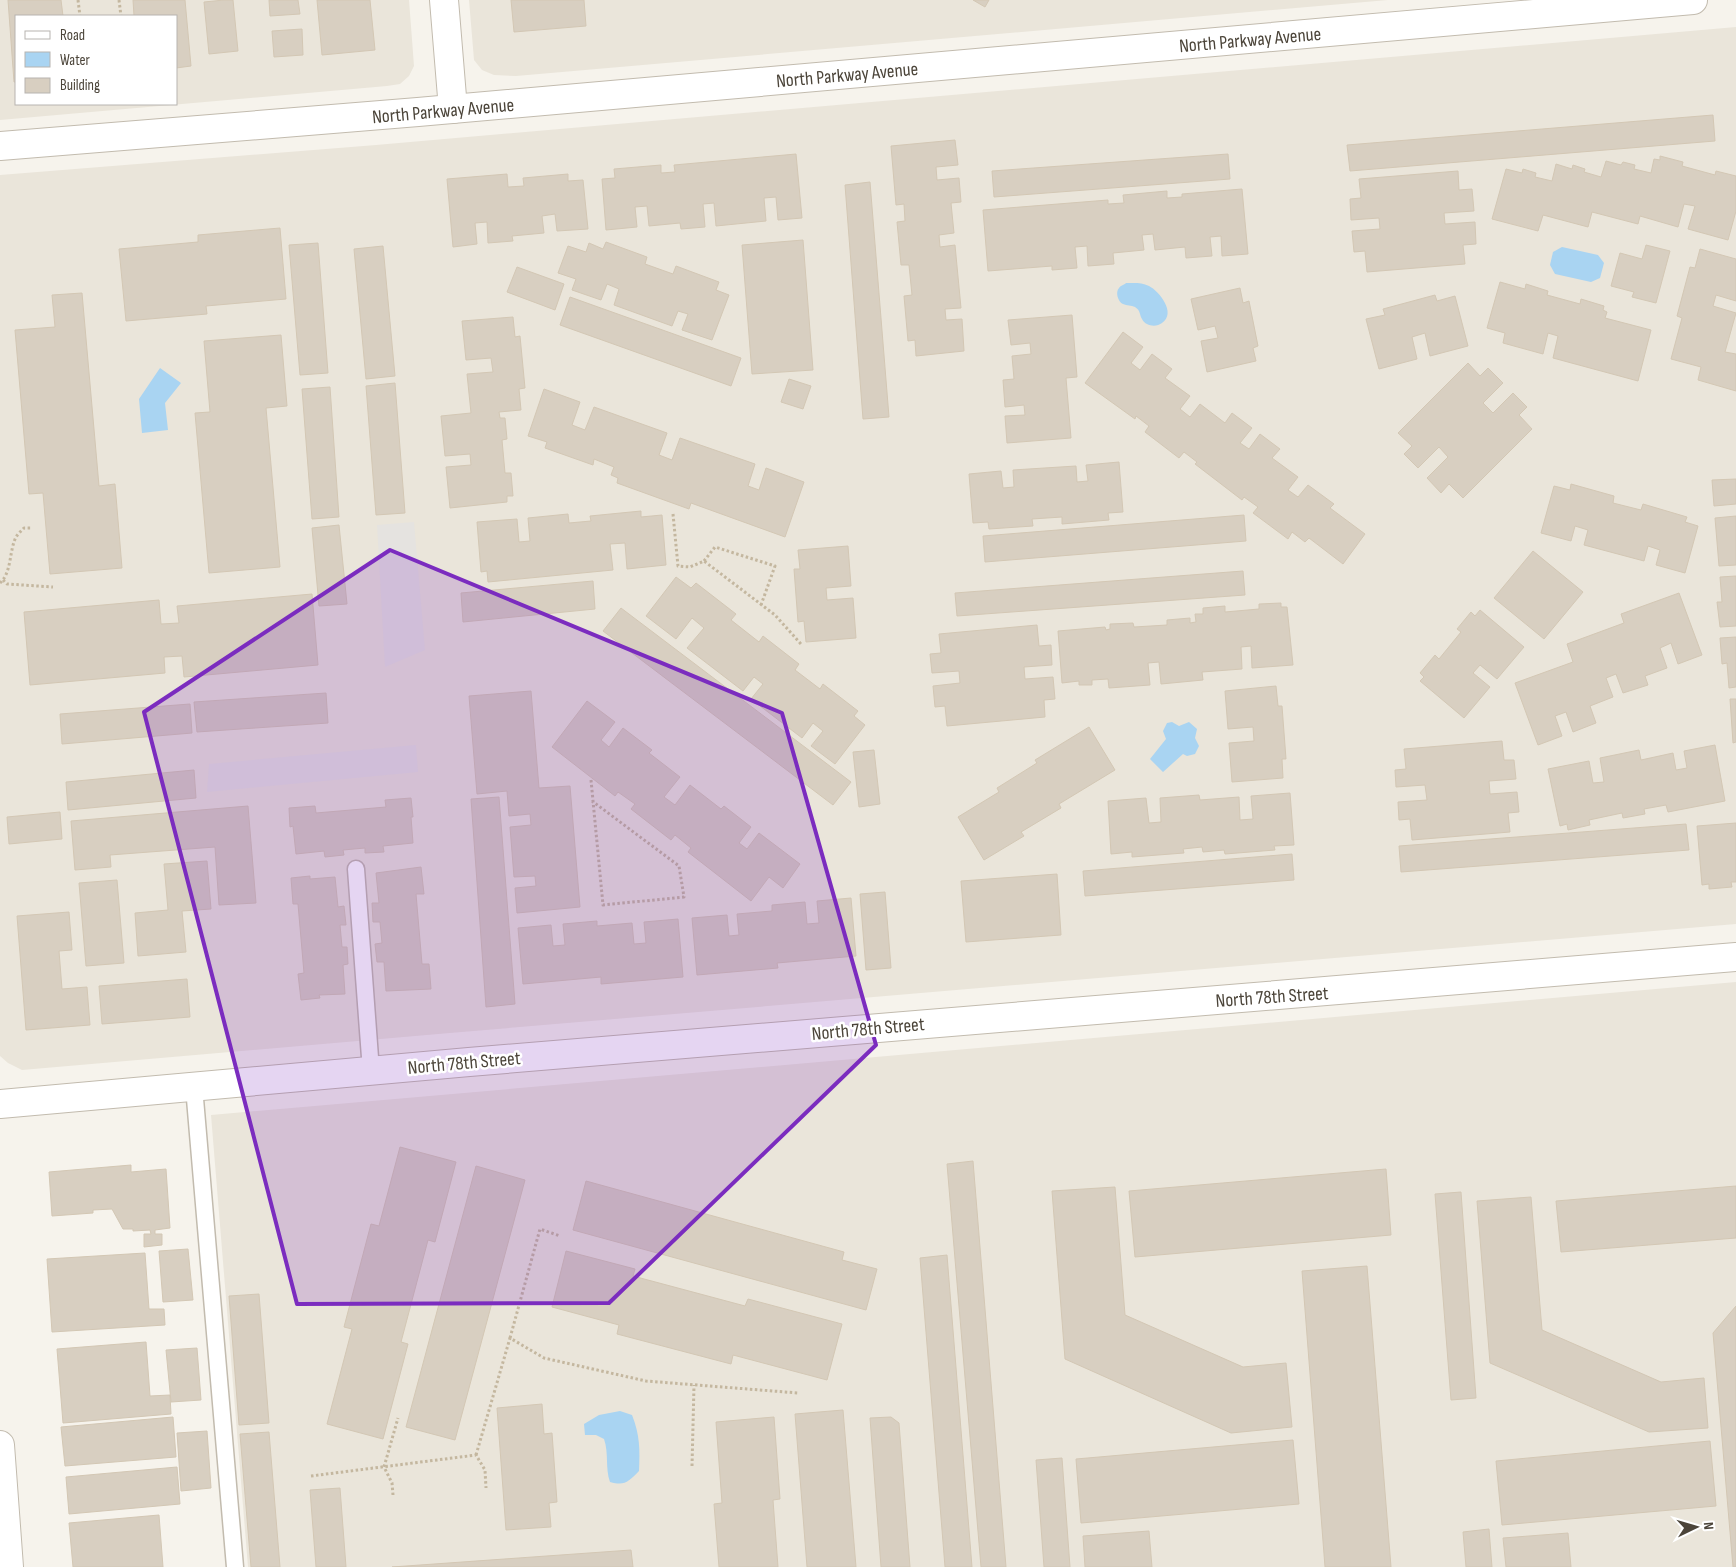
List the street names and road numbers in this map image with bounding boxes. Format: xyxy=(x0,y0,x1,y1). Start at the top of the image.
street label: North Parkway Avenue xyxy=(1178,23,1322,58)
street label: North Parkway Avenue xyxy=(775,58,919,93)
street label: North Parkway Avenue xyxy=(371,94,515,129)
street label: North 78th Street xyxy=(1215,982,1330,1013)
street label: North 78th Street xyxy=(811,1013,926,1046)
street label: North 78th Street xyxy=(407,1047,522,1080)

